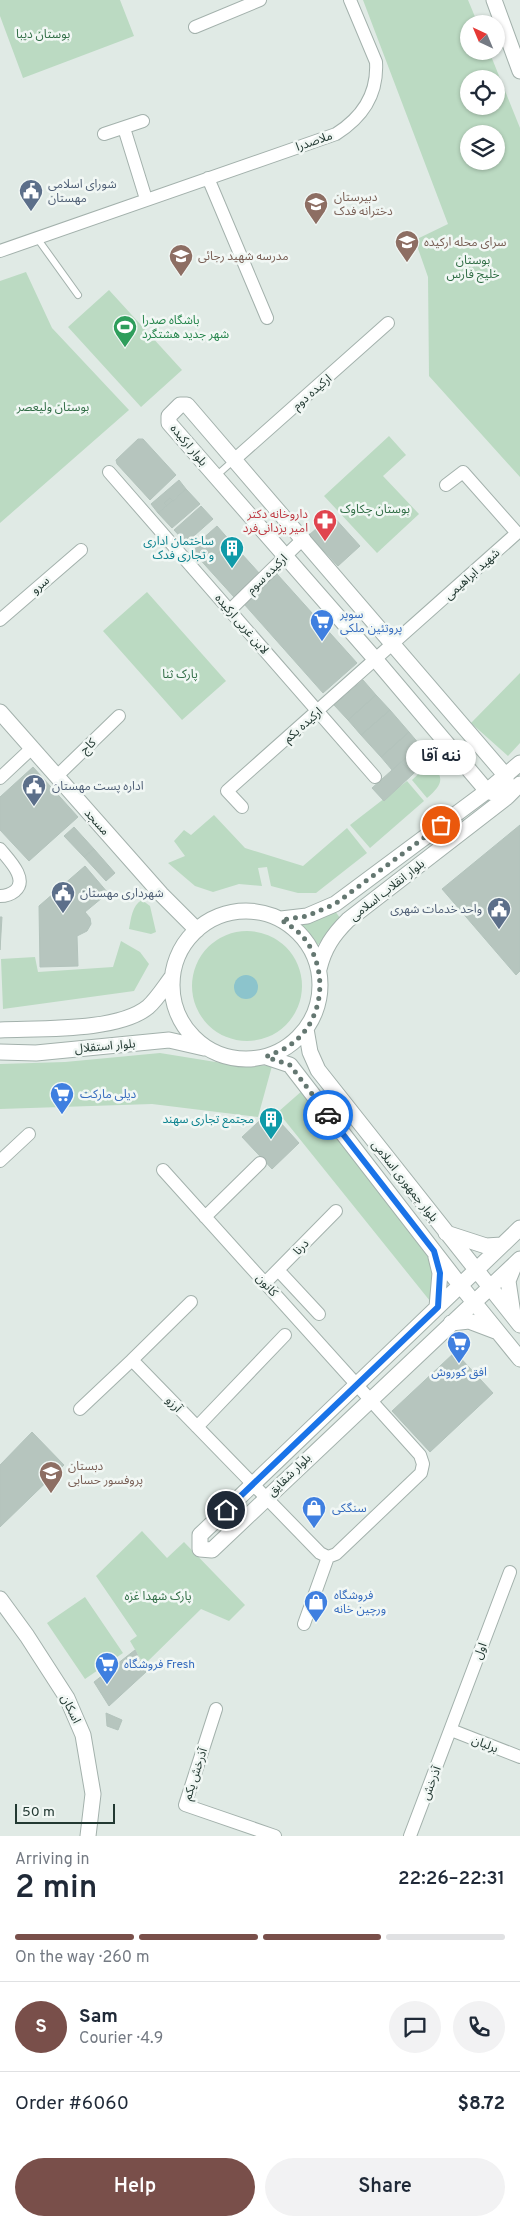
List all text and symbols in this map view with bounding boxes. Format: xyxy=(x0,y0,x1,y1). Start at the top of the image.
north arrow xyxy=(460,15,505,60)
map controls xyxy=(460,15,505,170)
park label: بوستان دیبا xyxy=(16,27,70,43)
button: locate xyxy=(460,70,505,115)
button: layers xyxy=(460,125,505,170)
street label: ملاصدرا xyxy=(294,128,335,156)
place label: شورای اسلامی مهستان xyxy=(48,177,117,207)
public building icon: شورای اسلامی مهستان xyxy=(18,178,44,212)
place label: دبیرستان دخترانه فدک xyxy=(334,190,393,220)
school or university icon: دبیرستان دخترانه فدک xyxy=(303,191,329,225)
school or university icon: سرای محله ارکیده xyxy=(394,229,420,263)
place label: سرای محله ارکیده xyxy=(424,235,506,251)
school or university icon: مدرسه شهید رجائی xyxy=(168,243,194,277)
place label: مدرسه شهید رجائی xyxy=(198,249,289,265)
park label: بوستان خلیج فارس xyxy=(446,253,500,283)
place label: باشگاه صدرا شهر جدید هشتگرد xyxy=(142,313,229,343)
sports icon: باشگاه صدرا شهر جدید هشتگرد xyxy=(112,314,138,348)
street label: ارکیده دوم xyxy=(290,371,336,414)
park label: بوستان ولیعصر xyxy=(16,400,89,416)
street label: بلوار ارکیده xyxy=(166,421,210,470)
park label: بوستان چکاوک xyxy=(340,502,410,518)
place label: داروخانه دکتر امیر یزدانی‌فرد xyxy=(243,507,308,537)
pharmacy icon: داروخانه دکتر امیر یزدانی‌فرد xyxy=(312,508,338,542)
place label: ساختمان اداری و تجاری فدک xyxy=(143,534,214,564)
building icon: ساختمان اداری و تجاری فدک xyxy=(219,535,245,569)
street label: شهید ابراهیمی xyxy=(441,545,504,604)
street label: ارکیده سوم xyxy=(244,551,292,598)
street label: سرو xyxy=(28,573,53,598)
street label: لاین غربی ارکیده xyxy=(211,591,272,658)
place label: سوپر پروتئین ملکی xyxy=(339,607,402,637)
supermarket icon: سوپر پروتئین ملکی xyxy=(309,608,335,642)
park label: پارک ثنا xyxy=(162,667,198,683)
street label: ارکیده یکم xyxy=(281,704,327,747)
street label: کاج xyxy=(77,735,101,758)
callout: ننه آقا xyxy=(406,740,476,775)
text: ننه آقا xyxy=(421,747,461,767)
public building icon: اداره پست مهستان xyxy=(21,773,47,807)
place label: اداره پست مهستان xyxy=(52,779,144,795)
pin xyxy=(420,804,462,846)
street label: مسجد xyxy=(80,806,112,839)
icon: bag xyxy=(427,811,455,839)
street label: بلوار انقلاب اسلامی xyxy=(347,856,428,925)
public building icon: شهرداری مهستان xyxy=(50,880,76,914)
place label: شهرداری مهستان xyxy=(80,886,164,902)
public building icon: واحد خدمات شهری xyxy=(486,896,512,930)
place label: واحد خدمات شهری xyxy=(390,902,482,918)
street label: بلوار استقلال xyxy=(74,1036,136,1058)
supermarket icon: دیلی مارکت xyxy=(49,1081,75,1115)
place label: دیلی مارکت xyxy=(80,1087,137,1103)
courier xyxy=(303,1090,353,1140)
icon: car xyxy=(314,1101,342,1129)
building icon: مجتمع تجاری سهند xyxy=(258,1106,284,1140)
place label: مجتمع تجاری سهند xyxy=(162,1112,254,1128)
street label: بلوار جمهوری اسلامی xyxy=(367,1138,441,1226)
street label: درنا xyxy=(290,1236,313,1259)
street label: کانون xyxy=(252,1271,281,1301)
supermarket icon: افق کوروش xyxy=(446,1330,472,1364)
place label: افق کوروش xyxy=(431,1365,487,1381)
street label: آرزو xyxy=(162,1393,185,1417)
street label: بلوار شقایق xyxy=(264,1451,315,1500)
place label: دبستان پروفسور حسابی xyxy=(68,1459,143,1489)
school or university icon: دبستان پروفسور حسابی xyxy=(38,1460,64,1494)
pin xyxy=(205,1489,247,1531)
shop icon: سنگکی xyxy=(301,1495,327,1529)
icon: home xyxy=(212,1496,240,1524)
place label: سنگکی xyxy=(332,1501,367,1517)
place label: فروشگاه ورچین خانه xyxy=(334,1588,386,1618)
park label: پارک شهدا غزه xyxy=(124,1589,192,1605)
shop icon: فروشگاه ورچین خانه xyxy=(303,1589,329,1623)
street label: اول xyxy=(470,1641,491,1662)
supermarket icon: فروشگاه Fresh xyxy=(94,1651,120,1685)
place label: فروشگاه Fresh xyxy=(124,1657,195,1673)
street label: اسکان xyxy=(56,1692,84,1727)
street label: برلیان xyxy=(469,1733,500,1757)
street label: آذرخش یکم xyxy=(180,1746,212,1802)
street label: آذرخش xyxy=(418,1764,446,1802)
scale bar xyxy=(15,1801,115,1824)
text: 50 m xyxy=(22,1804,55,1821)
text: Arriving in xyxy=(15,1850,90,1870)
text: 22:26–22:31 xyxy=(398,1867,505,1891)
text: 2 min xyxy=(15,1869,97,1909)
text: On the way · 260 m xyxy=(15,1948,149,1968)
button: chat xyxy=(389,2001,441,2053)
button: phone xyxy=(453,2001,505,2053)
text: Sam xyxy=(79,2005,118,2029)
text: S xyxy=(35,2015,47,2039)
text: Courier · 4.9 xyxy=(79,2029,163,2049)
text: Order #6060 xyxy=(15,2092,129,2116)
text: $8.72 xyxy=(457,2092,505,2116)
button: Help xyxy=(15,2158,255,2216)
button: Share xyxy=(265,2158,505,2216)

